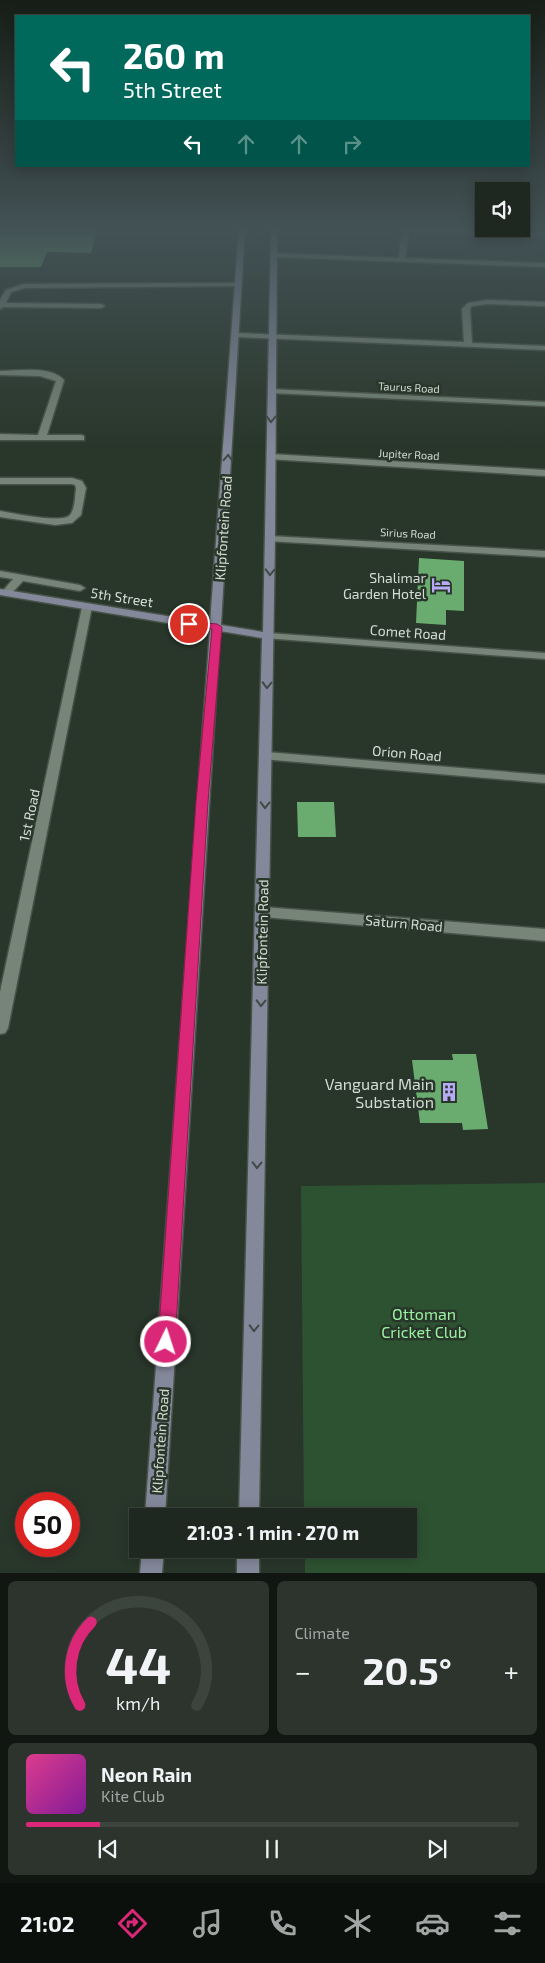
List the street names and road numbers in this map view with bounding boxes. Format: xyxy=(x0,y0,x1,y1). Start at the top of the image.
street label: Taurus Road xyxy=(378,379,440,395)
street label: Jupiter Road xyxy=(378,446,440,462)
street label: Klipfontein Road xyxy=(211,475,235,581)
street label: Sirius Road xyxy=(380,525,436,541)
street label: 5th Street xyxy=(90,584,154,610)
street label: Comet Road xyxy=(369,621,447,643)
street label: Orion Road xyxy=(371,741,443,765)
street label: 1st Road xyxy=(15,787,43,843)
street label: Klipfontein Road xyxy=(253,879,271,985)
street label: Saturn Road xyxy=(364,911,444,935)
street label: Klipfontein Road xyxy=(148,1388,172,1494)

